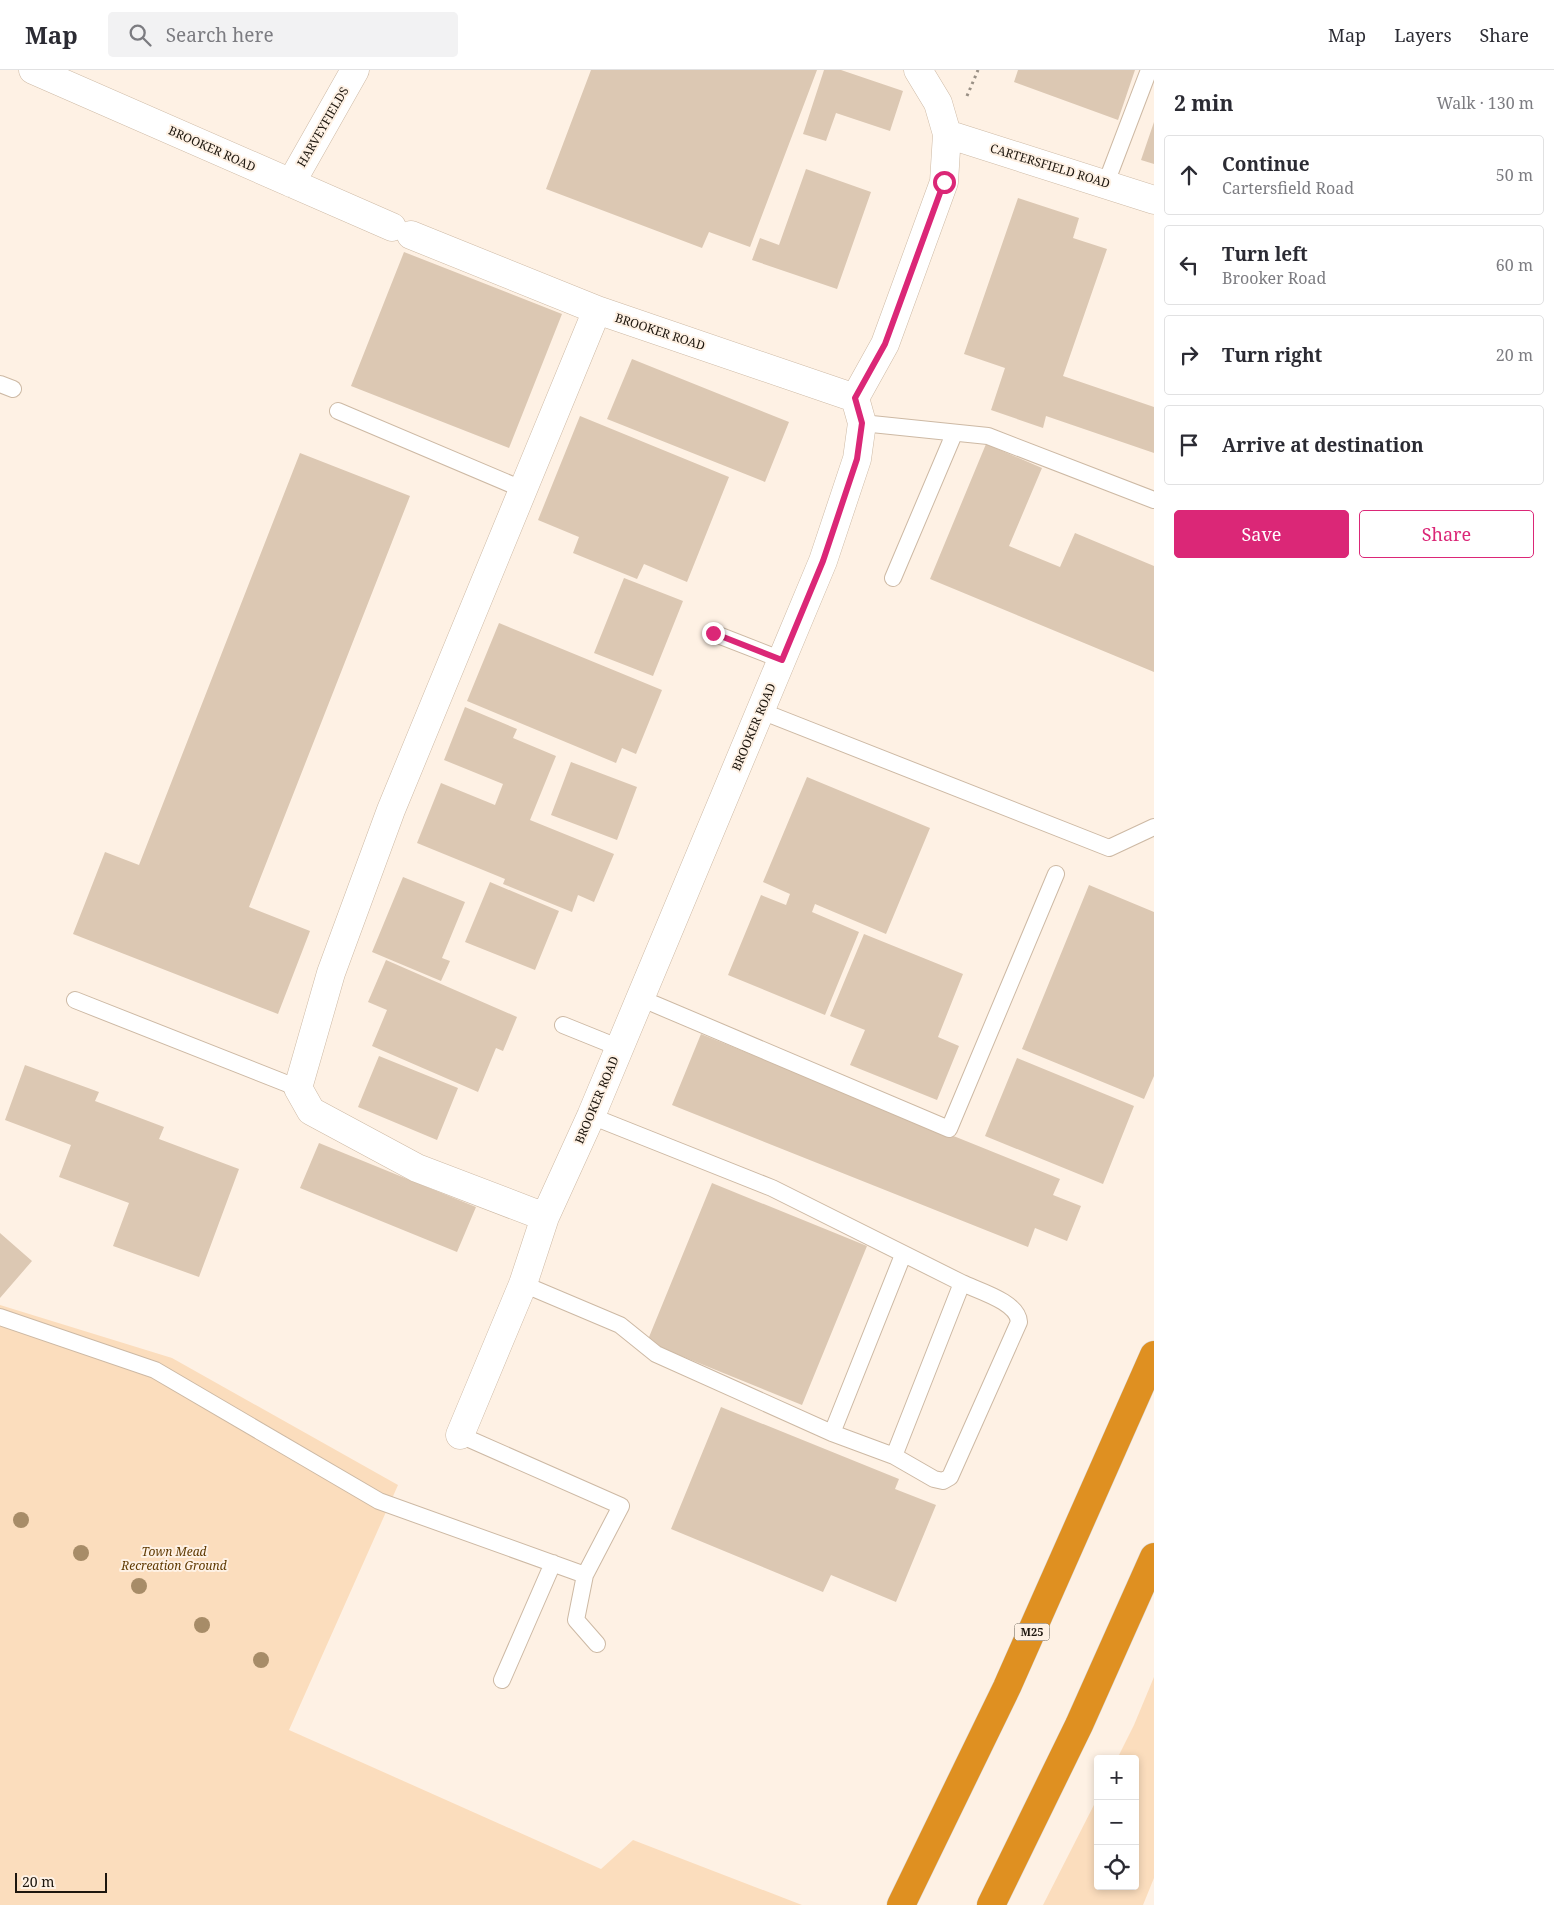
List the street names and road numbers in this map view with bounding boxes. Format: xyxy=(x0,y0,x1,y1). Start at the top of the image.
street label: HARVEYFIELDS xyxy=(293,84,352,170)
street label: BROOKER ROAD xyxy=(166,122,259,175)
street label: CARTERSFIELD ROAD xyxy=(988,139,1112,192)
street label: BROOKER ROAD xyxy=(613,309,708,354)
street label: BROOKER ROAD xyxy=(727,680,780,773)
street label: BROOKER ROAD xyxy=(570,1053,623,1146)
road number: M25 xyxy=(1014,1624,1050,1640)

